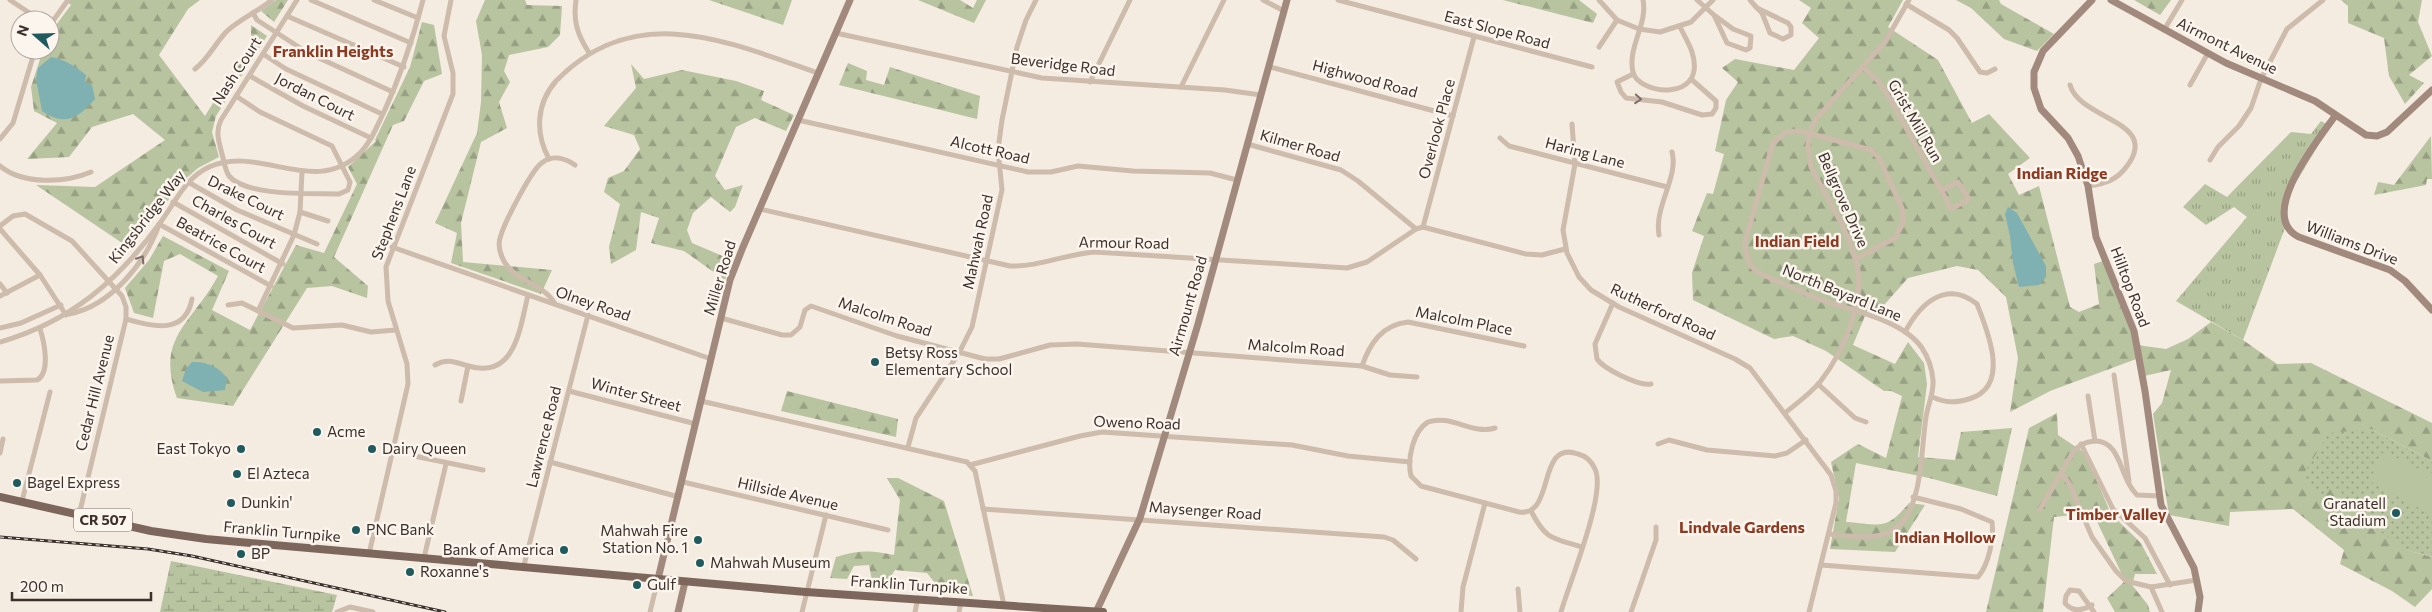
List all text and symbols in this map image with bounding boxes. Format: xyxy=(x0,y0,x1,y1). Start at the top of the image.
street label: East Slope Road xyxy=(1442,6,1552,52)
north arrow xyxy=(10,10,60,60)
street label: Airmont Avenue xyxy=(2174,13,2281,77)
text: N xyxy=(13,23,32,38)
street label: Nash Court xyxy=(208,33,265,108)
district label: Franklin Heights xyxy=(273,41,393,60)
street label: Beveridge Road xyxy=(1010,49,1116,79)
street label: Highwood Road xyxy=(1311,55,1420,101)
street label: Jordan Court xyxy=(273,68,358,124)
street label: Grist Mill Run xyxy=(1885,76,1947,165)
street label: Overlook Place xyxy=(1414,77,1458,181)
one-way arrow xyxy=(1634,94,1642,105)
street label: Kilmer Road xyxy=(1258,125,1342,165)
street label: Alcott Road xyxy=(949,131,1032,167)
street label: Haring Lane xyxy=(1544,133,1627,171)
street label: Bellgrove Drive xyxy=(1815,149,1873,250)
street label: Stephens Lane xyxy=(367,163,419,262)
district label: Indian Ridge xyxy=(2017,163,2107,182)
street label: Kingsbridge Way xyxy=(104,166,188,267)
street label: Drake Court xyxy=(205,171,288,223)
street label: Charles Court xyxy=(189,190,280,252)
street label: Mahwah Road xyxy=(958,193,996,291)
street label: Beatrice Court xyxy=(174,212,269,276)
street label: Williams Drive xyxy=(2304,216,2401,268)
district label: Indian Field xyxy=(1755,231,1839,250)
street label: Armour Road xyxy=(1079,232,1170,252)
street label: Miller Road xyxy=(699,238,739,317)
street label: Hilltop Road xyxy=(2107,244,2154,329)
street label: Airmount Road xyxy=(1164,254,1210,358)
one-way arrow xyxy=(135,255,144,265)
street label: North Bayard Lane xyxy=(1780,260,1905,324)
street label: Rutherford Road xyxy=(1608,279,1719,343)
street label: Olney Road xyxy=(553,282,633,324)
street label: Malcolm Road xyxy=(836,292,934,340)
street label: Malcolm Place xyxy=(1414,302,1514,338)
street label: Cedar Hill Avenue xyxy=(71,333,117,453)
street label: Malcolm Road xyxy=(1247,335,1345,359)
place label: Betsy Ross Elementary School xyxy=(885,343,1012,378)
marker: Betsy Ross Elementary School xyxy=(869,356,881,368)
street label: Winter Street xyxy=(589,373,683,415)
street label: Lawrence Road xyxy=(522,384,564,489)
street label: Oweno Road xyxy=(1093,411,1181,433)
place label: Acme xyxy=(327,422,366,440)
marker: Acme xyxy=(311,426,323,438)
place label: East Tokyo xyxy=(156,439,231,457)
place label: Dairy Queen xyxy=(382,439,466,457)
marker: East Tokyo xyxy=(235,443,247,455)
marker: Dairy Queen xyxy=(366,443,378,455)
place label: El Azteca xyxy=(247,464,310,482)
marker: El Azteca xyxy=(231,468,243,480)
place label: Bagel Express xyxy=(27,473,120,491)
street label: Hillside Avenue xyxy=(736,473,840,513)
marker: Bagel Express xyxy=(11,477,23,489)
place label: Dunkin' xyxy=(241,493,293,511)
place label: Granatell Stadium xyxy=(2323,494,2386,529)
marker: Dunkin' xyxy=(225,497,237,509)
street label: Maysenger Road xyxy=(1148,497,1262,523)
district label: Timber Valley xyxy=(2066,504,2167,523)
marker: Granatell Stadium xyxy=(2390,507,2402,519)
road number: CR 507 xyxy=(74,508,132,532)
street label: Franklin Turnpike xyxy=(223,517,342,545)
district label: Lindvale Gardens xyxy=(1679,517,1805,536)
place label: PNC Bank xyxy=(366,520,434,538)
place label: Mahwah Fire Station No. 1 xyxy=(600,521,688,556)
marker: PNC Bank xyxy=(350,524,362,536)
district label: Indian Hollow xyxy=(1894,527,1997,546)
marker: Mahwah Fire Station No. 1 xyxy=(692,534,704,546)
place label: Bank of America xyxy=(443,540,554,558)
place label: BP xyxy=(251,544,270,562)
marker: Bank of America xyxy=(558,544,570,556)
marker: BP xyxy=(235,548,247,560)
place label: Mahwah Museum xyxy=(710,553,831,571)
marker: Mahwah Museum xyxy=(694,557,706,569)
place label: Roxanne's xyxy=(420,562,489,580)
marker: Roxanne's xyxy=(404,566,416,578)
scale bar xyxy=(12,570,151,602)
street label: Franklin Turnpike xyxy=(850,571,968,597)
place label: Gulf xyxy=(647,575,676,593)
text: 200 m xyxy=(20,577,64,595)
marker: Gulf xyxy=(631,579,643,591)

